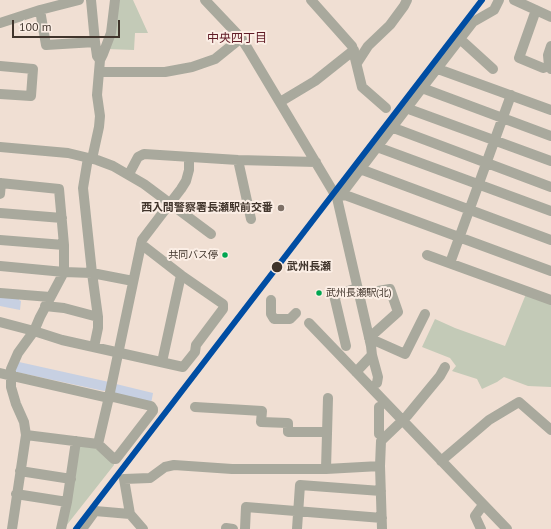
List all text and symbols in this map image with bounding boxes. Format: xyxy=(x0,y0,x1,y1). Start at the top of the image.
scale bar xyxy=(14,12,122,38)
text: 100 m xyxy=(19,19,52,34)
district label: 中央四丁目 xyxy=(207,32,267,46)
place label: 西入間警察署長瀬駅前交番 xyxy=(141,201,273,215)
marker: 西入間警察署長瀬駅前交番 xyxy=(276,203,286,213)
place label: 共同バス停 xyxy=(168,249,218,261)
marker: 共同バス停 xyxy=(220,250,230,260)
marker: 武州長瀬 xyxy=(270,260,284,274)
place label: 武州長瀬 xyxy=(287,260,331,274)
place label: 武州長瀬駅(北) xyxy=(326,287,392,299)
marker: 武州長瀬駅(北) xyxy=(314,288,324,298)

